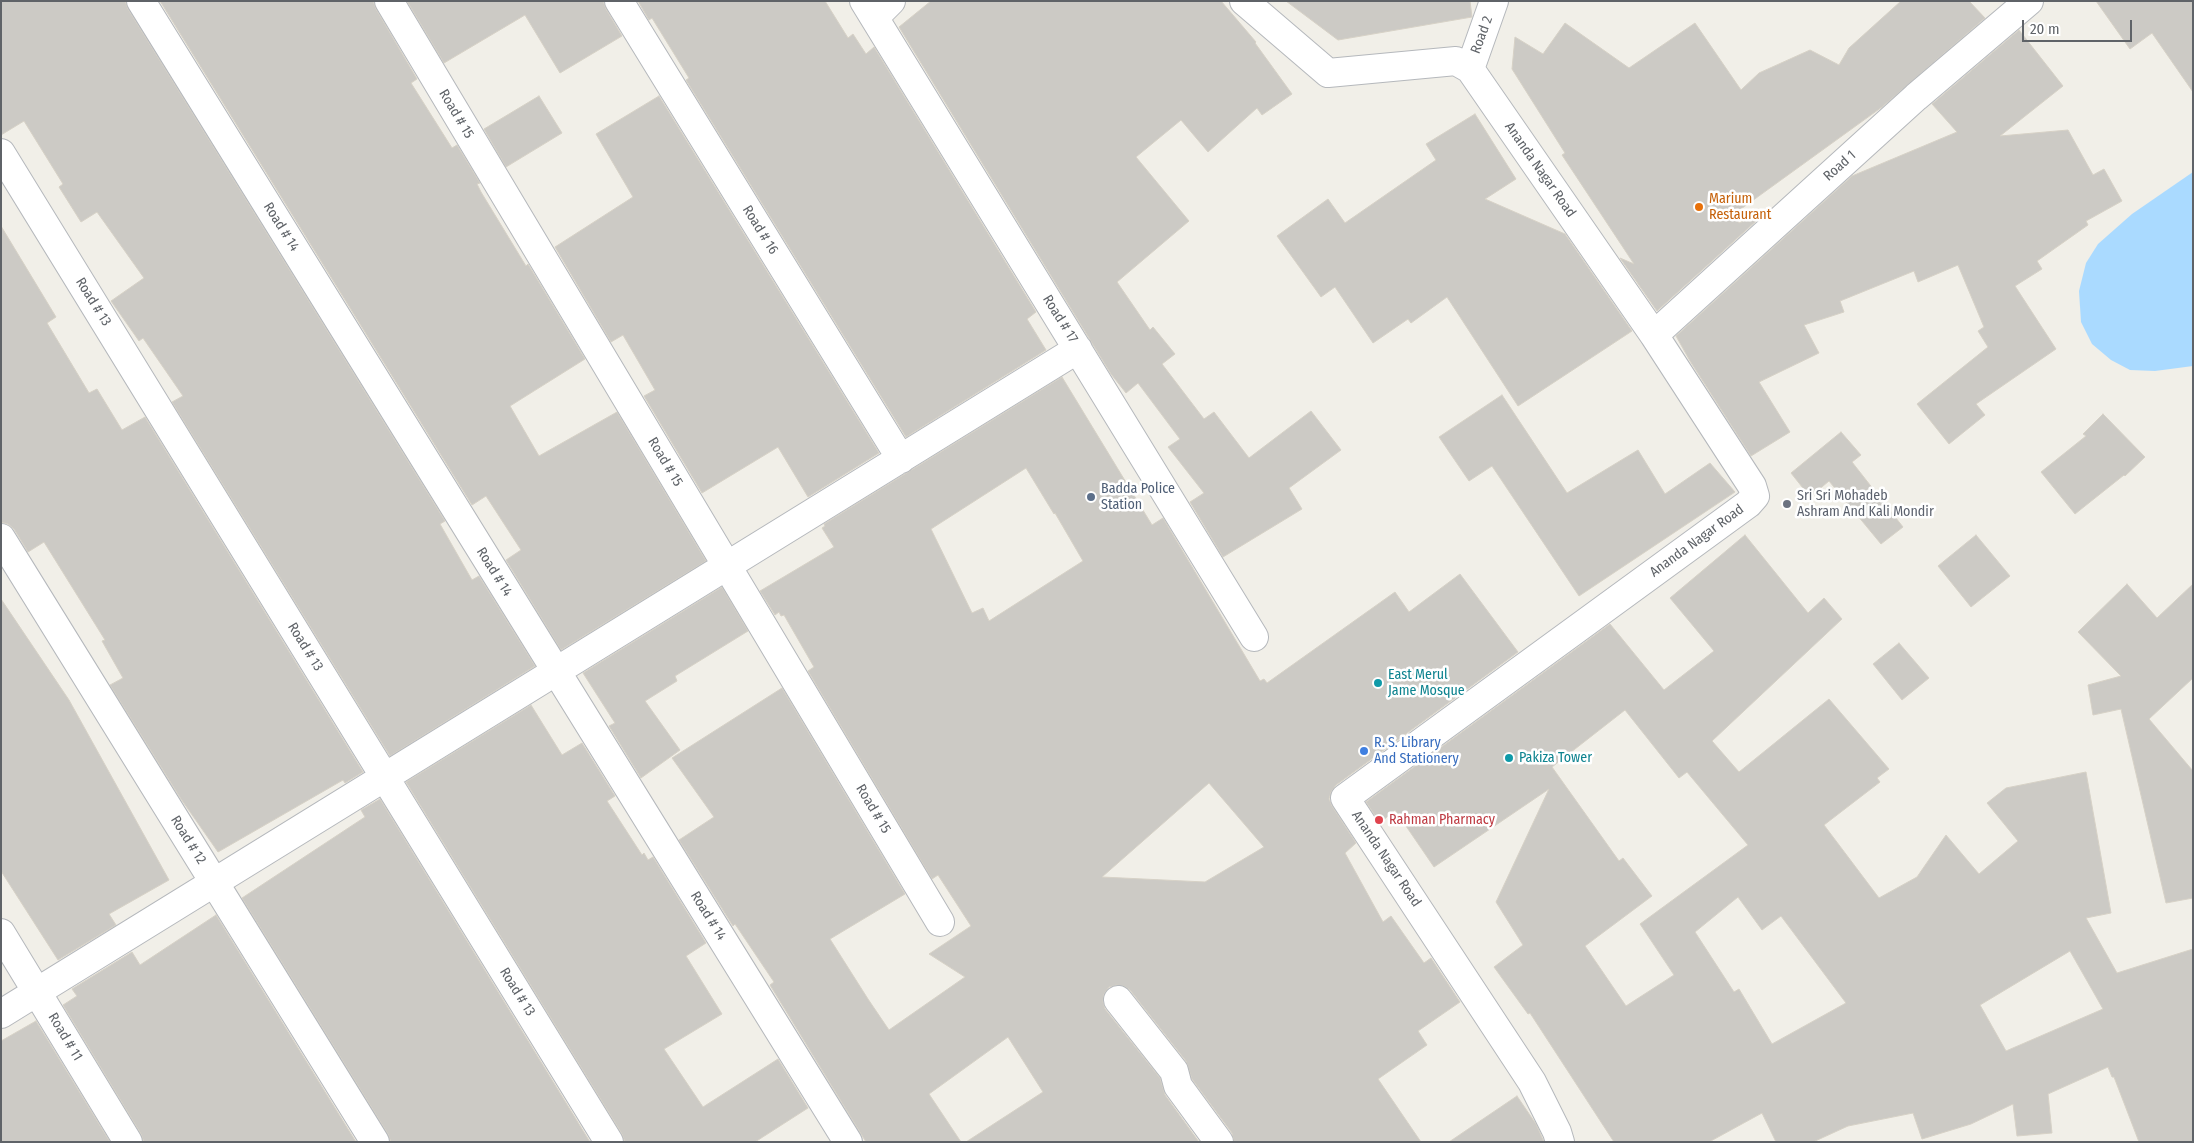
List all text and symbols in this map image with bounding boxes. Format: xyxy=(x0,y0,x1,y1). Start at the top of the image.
scale bar xyxy=(2024,10,2134,42)
street label: Road 2 xyxy=(1468,14,1496,56)
text: 20 m xyxy=(2030,20,2060,38)
street label: Road # 15 xyxy=(435,86,477,142)
street label: Ananda Nagar Road xyxy=(1501,119,1579,221)
street label: Road 1 xyxy=(1820,147,1860,185)
place label: Marium Restaurant xyxy=(1709,191,1771,223)
street label: Road # 14 xyxy=(259,199,303,255)
marker: Marium Restaurant xyxy=(1693,201,1705,213)
street label: Road # 16 xyxy=(738,202,782,258)
street label: Road # 13 xyxy=(72,275,114,329)
street label: Road # 17 xyxy=(1039,292,1081,346)
street label: Road # 15 xyxy=(644,434,686,490)
place label: Badda Police Station xyxy=(1101,481,1175,514)
place label: Sri Sri Mohadeb Ashram And Kali Mondir xyxy=(1797,488,1934,520)
marker: Badda Police Station xyxy=(1085,491,1097,503)
marker: Sri Sri Mohadeb Ashram And Kali Mondir xyxy=(1781,498,1793,510)
street label: Ananda Nagar Road xyxy=(1647,501,1747,581)
street label: Road # 14 xyxy=(472,544,516,600)
street label: Road # 13 xyxy=(284,620,326,674)
place label: East Merul Jame Mosque xyxy=(1388,667,1465,700)
marker: East Merul Jame Mosque xyxy=(1372,677,1384,689)
place label: R. S. Library And Stationery xyxy=(1374,735,1459,768)
marker: R. S. Library And Stationery xyxy=(1358,745,1370,757)
place label: Pakiza Tower xyxy=(1519,750,1592,766)
marker: Pakiza Tower xyxy=(1503,752,1515,764)
street label: Road # 15 xyxy=(852,781,894,837)
street label: Ananda Nagar Road xyxy=(1348,808,1424,910)
place label: Rahman Pharmacy xyxy=(1389,812,1495,828)
street label: Road # 12 xyxy=(167,813,209,867)
marker: Rahman Pharmacy xyxy=(1373,814,1385,826)
street label: Road # 14 xyxy=(686,888,730,944)
street label: Road # 13 xyxy=(496,965,538,1019)
street label: Road # 11 xyxy=(44,1010,86,1064)

